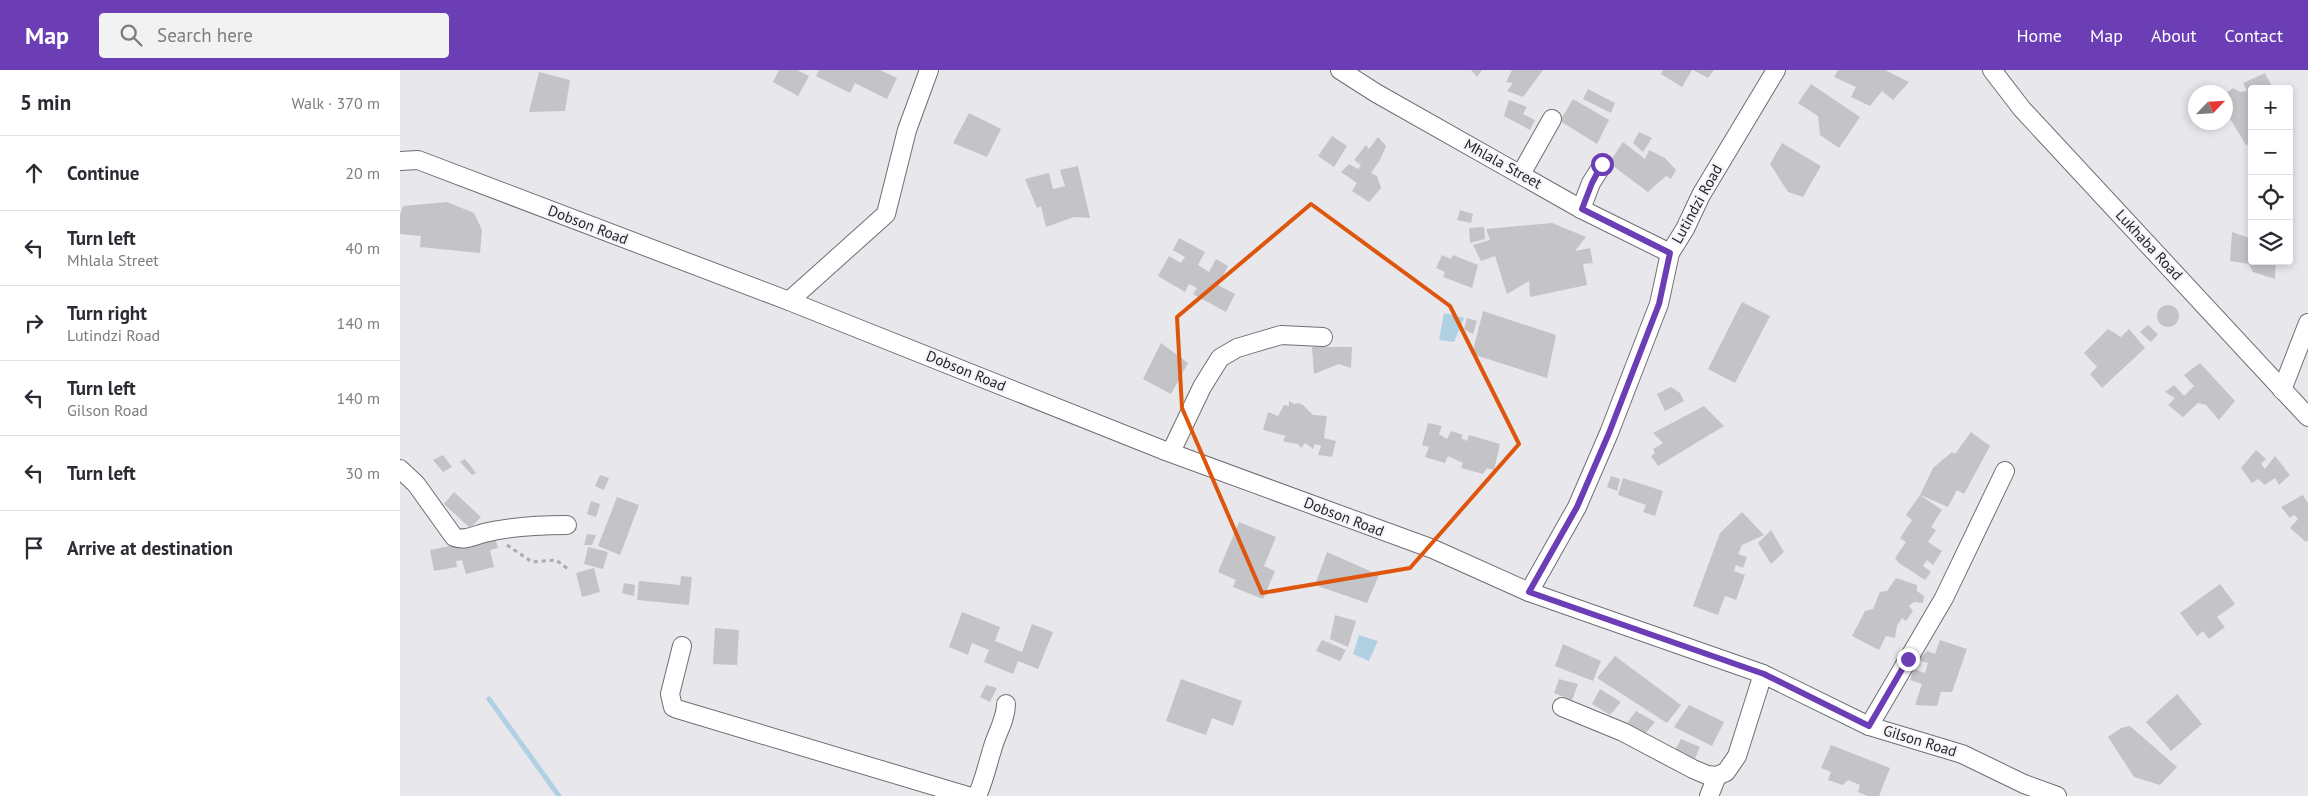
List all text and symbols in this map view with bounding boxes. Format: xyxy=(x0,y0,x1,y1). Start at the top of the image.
search box xyxy=(99,13,449,58)
text: Map xyxy=(25,20,69,51)
icon: search xyxy=(117,21,145,49)
text: Search here xyxy=(157,23,253,47)
text: Home xyxy=(2016,24,2062,47)
text: Map xyxy=(2090,24,2123,47)
text: About xyxy=(2151,24,2197,47)
text: Contact xyxy=(2225,24,2283,47)
north arrow xyxy=(2188,85,2233,130)
map controls xyxy=(2248,85,2293,265)
button: + xyxy=(2248,85,2293,130)
text: 5 min xyxy=(20,89,71,116)
text: Walk · 370 m xyxy=(291,93,380,113)
button: − xyxy=(2248,130,2293,175)
street label: Mhlala Street xyxy=(1461,134,1545,193)
route start xyxy=(1591,153,1614,176)
icon: ahead xyxy=(20,159,48,187)
text: Continue xyxy=(67,161,139,185)
street label: Lutindzi Road xyxy=(1667,161,1726,247)
text: 20 m xyxy=(345,163,380,183)
button: locate xyxy=(2248,175,2293,220)
street label: Dobson Road xyxy=(545,201,631,249)
street label: Lukhaba Road xyxy=(2112,205,2187,284)
button: layers xyxy=(2248,220,2293,265)
text: Turn left xyxy=(67,226,136,250)
icon: left xyxy=(20,234,48,262)
text: 40 m xyxy=(345,238,380,258)
text: Mhlala Street xyxy=(67,250,159,270)
text: Turn right xyxy=(67,301,147,325)
icon: right xyxy=(20,309,48,337)
text: 140 m xyxy=(337,313,380,333)
text: Lutindzi Road xyxy=(67,325,160,345)
street label: Dobson Road xyxy=(924,346,1009,395)
text: Turn left xyxy=(67,376,136,400)
icon: left xyxy=(20,384,48,412)
text: 140 m xyxy=(337,388,380,408)
text: Gilson Road xyxy=(67,400,148,420)
icon: left xyxy=(20,459,48,487)
text: Turn left xyxy=(67,461,136,485)
text: 30 m xyxy=(345,463,380,483)
street label: Dobson Road xyxy=(1301,493,1387,541)
icon: arrive xyxy=(20,534,48,562)
text: Arrive at destination xyxy=(67,536,233,560)
route end xyxy=(1897,648,1920,671)
street label: Gilson Road xyxy=(1881,720,1959,761)

